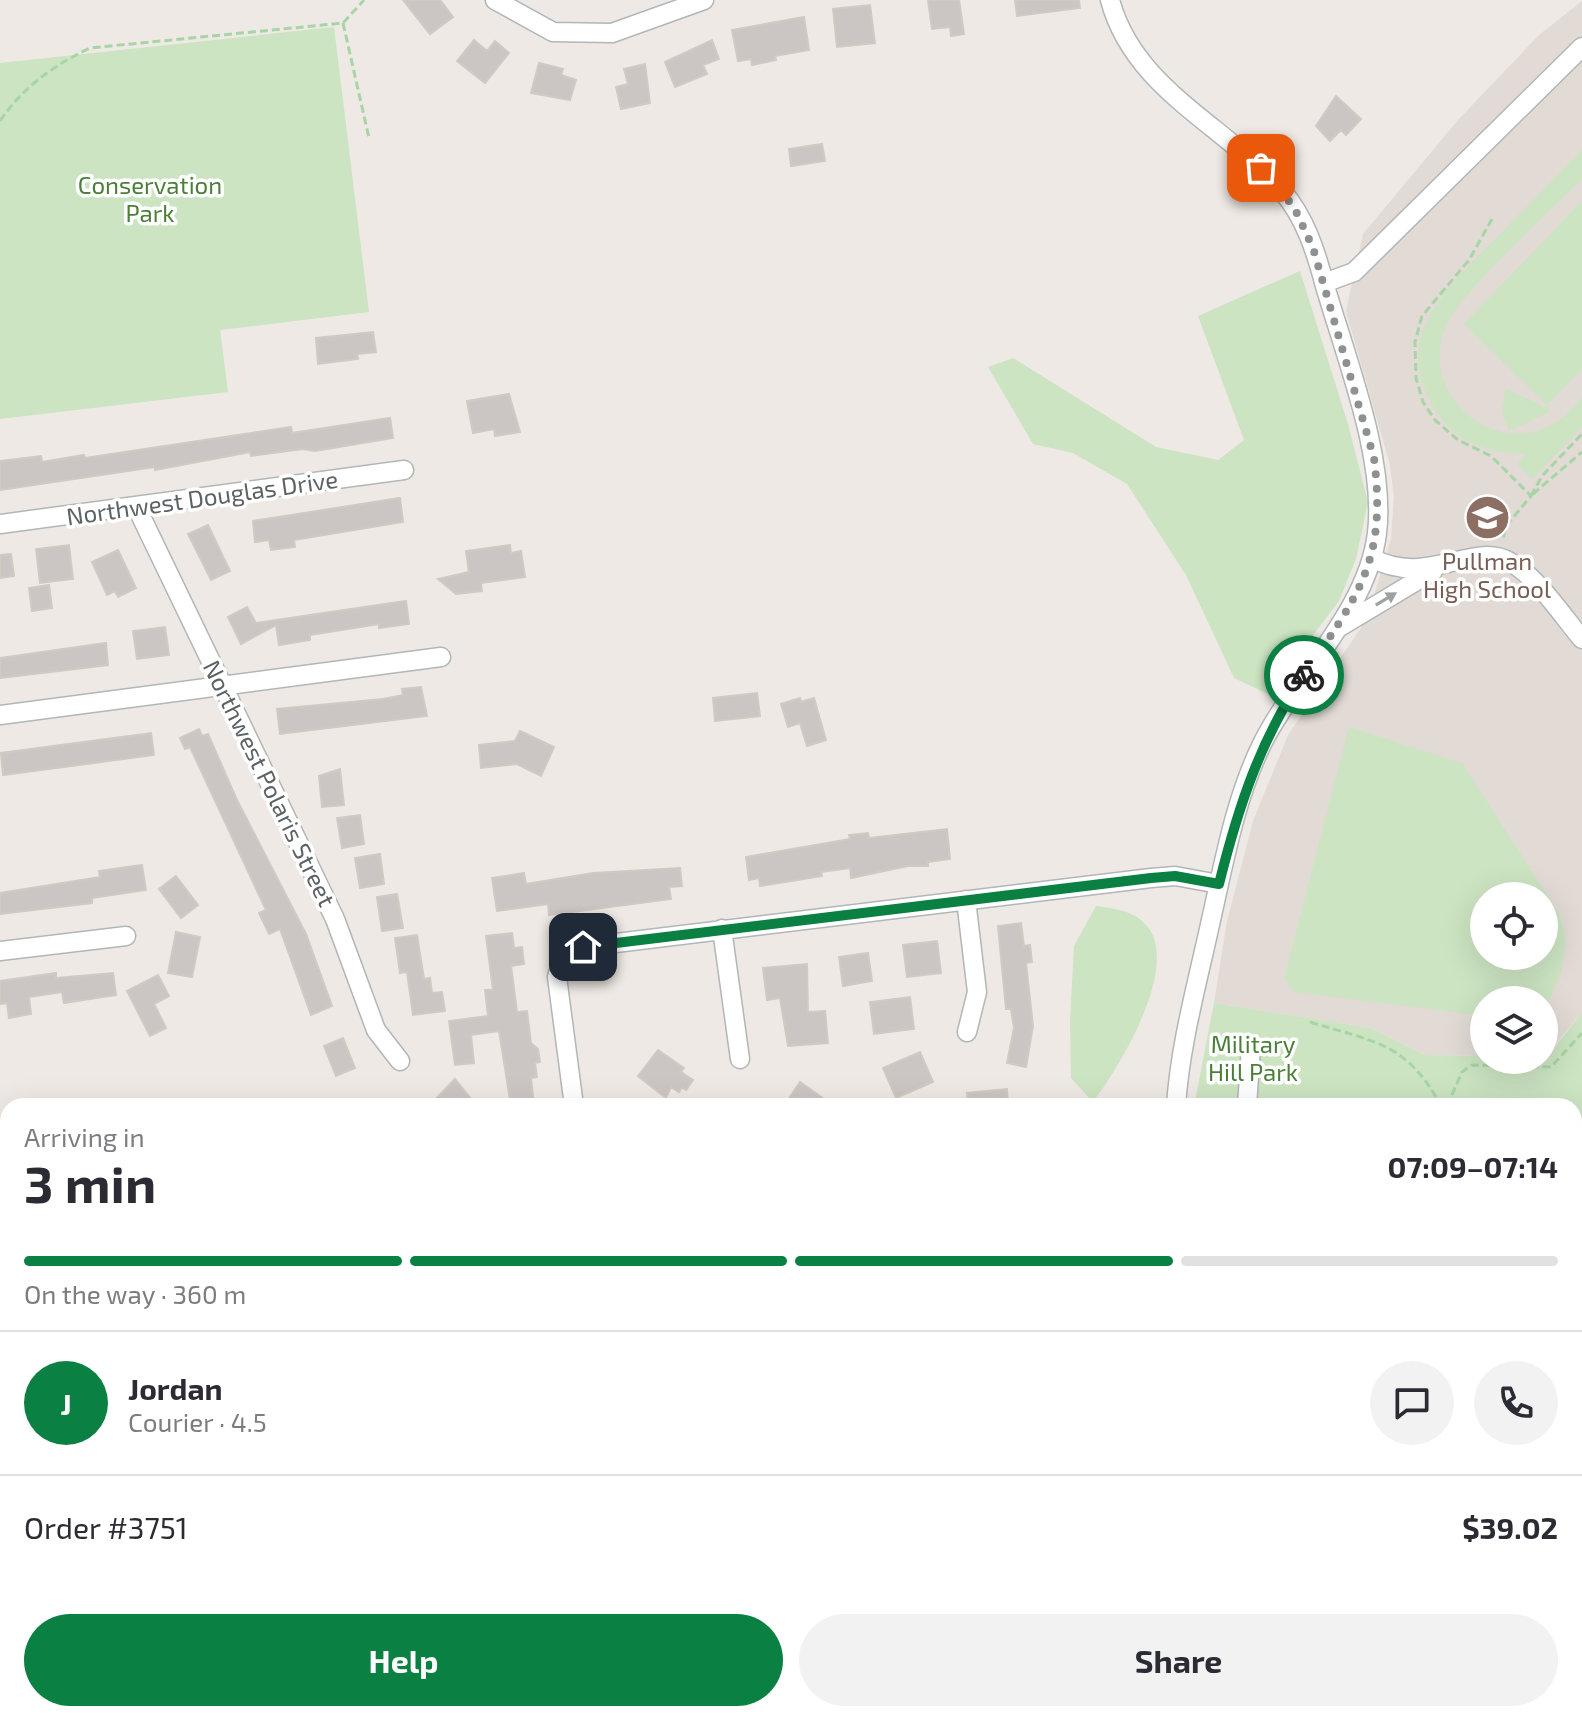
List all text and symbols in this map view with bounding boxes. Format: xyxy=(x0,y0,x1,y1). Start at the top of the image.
pin xyxy=(1227,134,1295,202)
icon: bag xyxy=(1239,146,1283,190)
park label: Conservation Park xyxy=(78,170,222,227)
street label: Northwest Douglas Drive xyxy=(64,464,340,530)
school or university icon: Pullman High School xyxy=(1463,494,1511,542)
place label: Pullman High School xyxy=(1423,546,1551,603)
one-way arrow xyxy=(1375,592,1397,606)
courier xyxy=(1264,635,1344,715)
icon: bike xyxy=(1282,653,1326,697)
street label: Northwest Polaris Street xyxy=(198,655,342,911)
map controls xyxy=(1470,882,1558,1074)
button: locate xyxy=(1470,882,1558,970)
pin xyxy=(549,913,617,981)
icon: home xyxy=(561,925,605,969)
button: layers xyxy=(1470,986,1558,1074)
park label: Military Hill Park xyxy=(1208,1029,1298,1086)
text: Arriving in xyxy=(24,1121,145,1152)
text: 07:09–07:14 xyxy=(1388,1148,1558,1184)
text: 3 min xyxy=(24,1151,156,1213)
text: On the way · 360 m xyxy=(24,1278,246,1309)
button: chat xyxy=(1370,1361,1454,1445)
button: phone xyxy=(1474,1361,1558,1445)
text: Jordan xyxy=(128,1370,223,1406)
text: J xyxy=(60,1385,72,1421)
text: Courier · 4.5 xyxy=(128,1406,267,1437)
text: Order #3751 xyxy=(24,1509,188,1545)
text: $39.02 xyxy=(1462,1509,1558,1545)
button: Help xyxy=(24,1614,783,1706)
button: Share xyxy=(799,1614,1558,1706)

